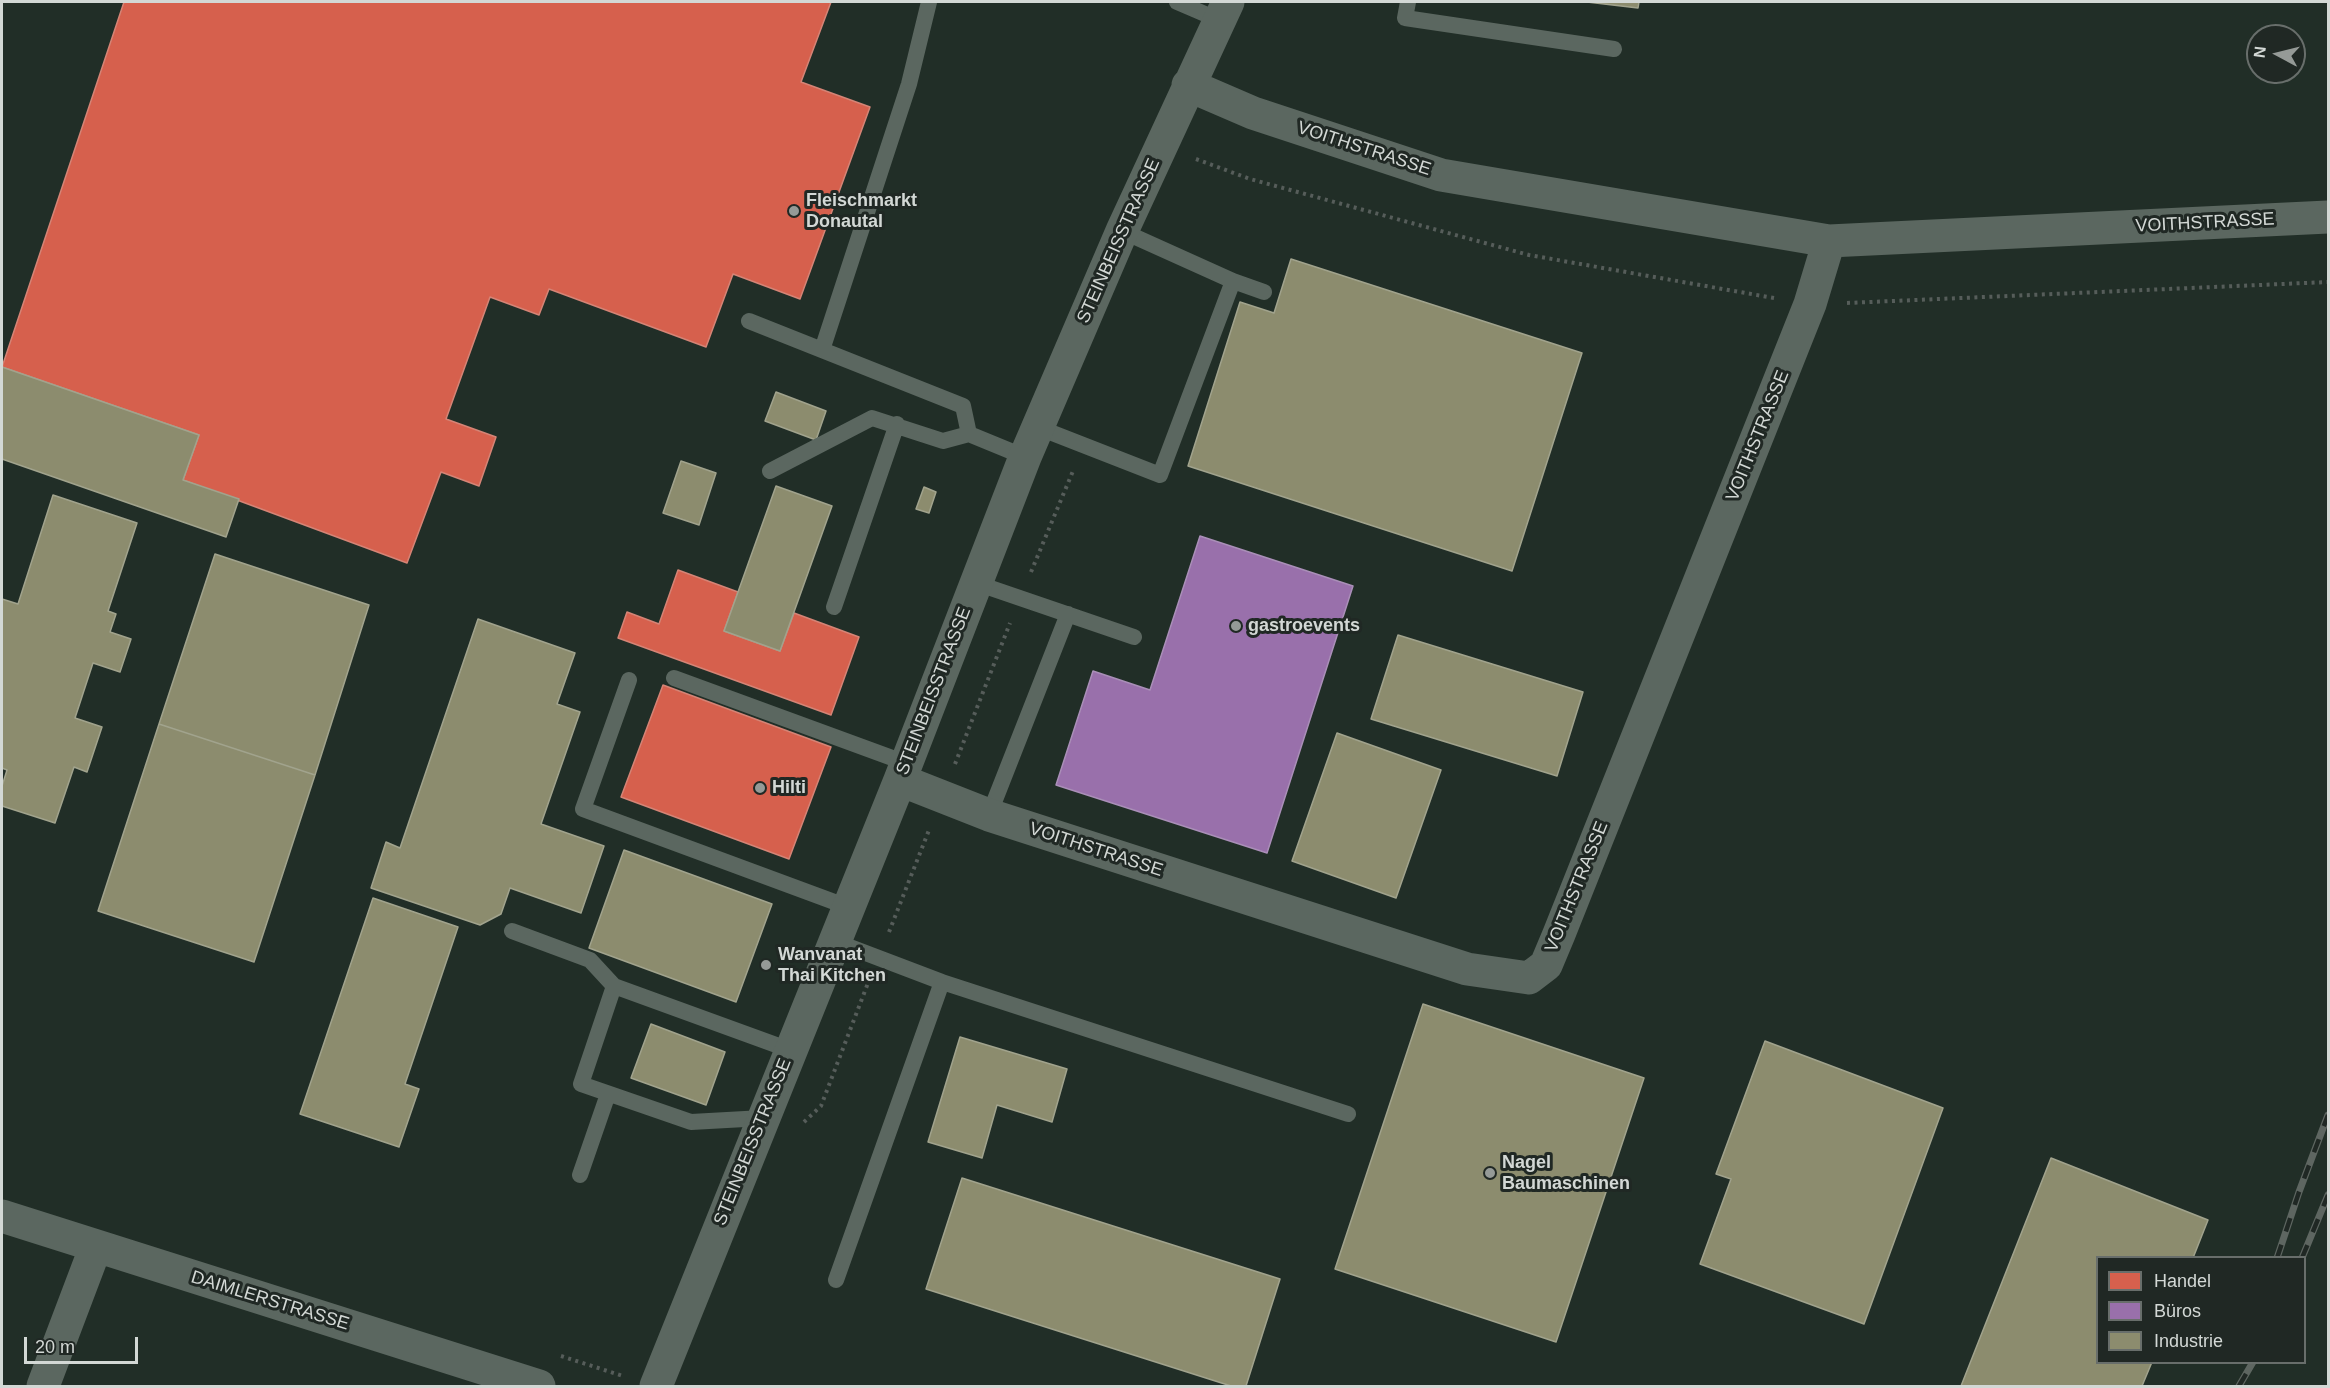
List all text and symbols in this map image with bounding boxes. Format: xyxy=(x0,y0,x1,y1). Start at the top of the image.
north arrow xyxy=(2246,24,2306,84)
text: N xyxy=(2250,45,2269,59)
street label: VOITHSTRASSE xyxy=(1295,117,1433,181)
street label: STEINBEISSTRASSE xyxy=(1073,155,1165,327)
place label: Fleischmarkt Donautal xyxy=(806,190,917,232)
marker: Fleischmarkt Donautal xyxy=(787,204,801,218)
street label: VOITHSTRASSE xyxy=(2135,209,2275,237)
street label: VOITHSTRASSE xyxy=(1722,368,1794,504)
street label: STEINBEISSTRASSE xyxy=(892,604,976,778)
place label: gastroevents xyxy=(1248,615,1360,637)
marker: gastroevents xyxy=(1229,619,1243,633)
place label: Hilti xyxy=(772,777,806,799)
marker: Hilti xyxy=(753,781,767,795)
street label: VOITHSTRASSE xyxy=(1027,818,1165,882)
street label: VOITHSTRASSE xyxy=(1541,819,1613,955)
place label: Wanvanat Thai Kitchen xyxy=(778,944,886,986)
marker: Wanvanat Thai Kitchen xyxy=(759,958,773,972)
street label: STEINBEISSTRASSE xyxy=(710,1055,796,1229)
place label: Nagel Baumaschinen xyxy=(1502,1152,1630,1194)
marker: Nagel Baumaschinen xyxy=(1483,1166,1497,1180)
legend xyxy=(2096,1256,2306,1364)
street label: DAIMLERSTRASSE xyxy=(188,1267,352,1335)
text: Handel xyxy=(2154,1271,2211,1291)
text: Büros xyxy=(2154,1301,2201,1321)
scale bar xyxy=(27,1325,141,1363)
text: Industrie xyxy=(2154,1331,2223,1351)
text: 20 m xyxy=(35,1337,75,1357)

